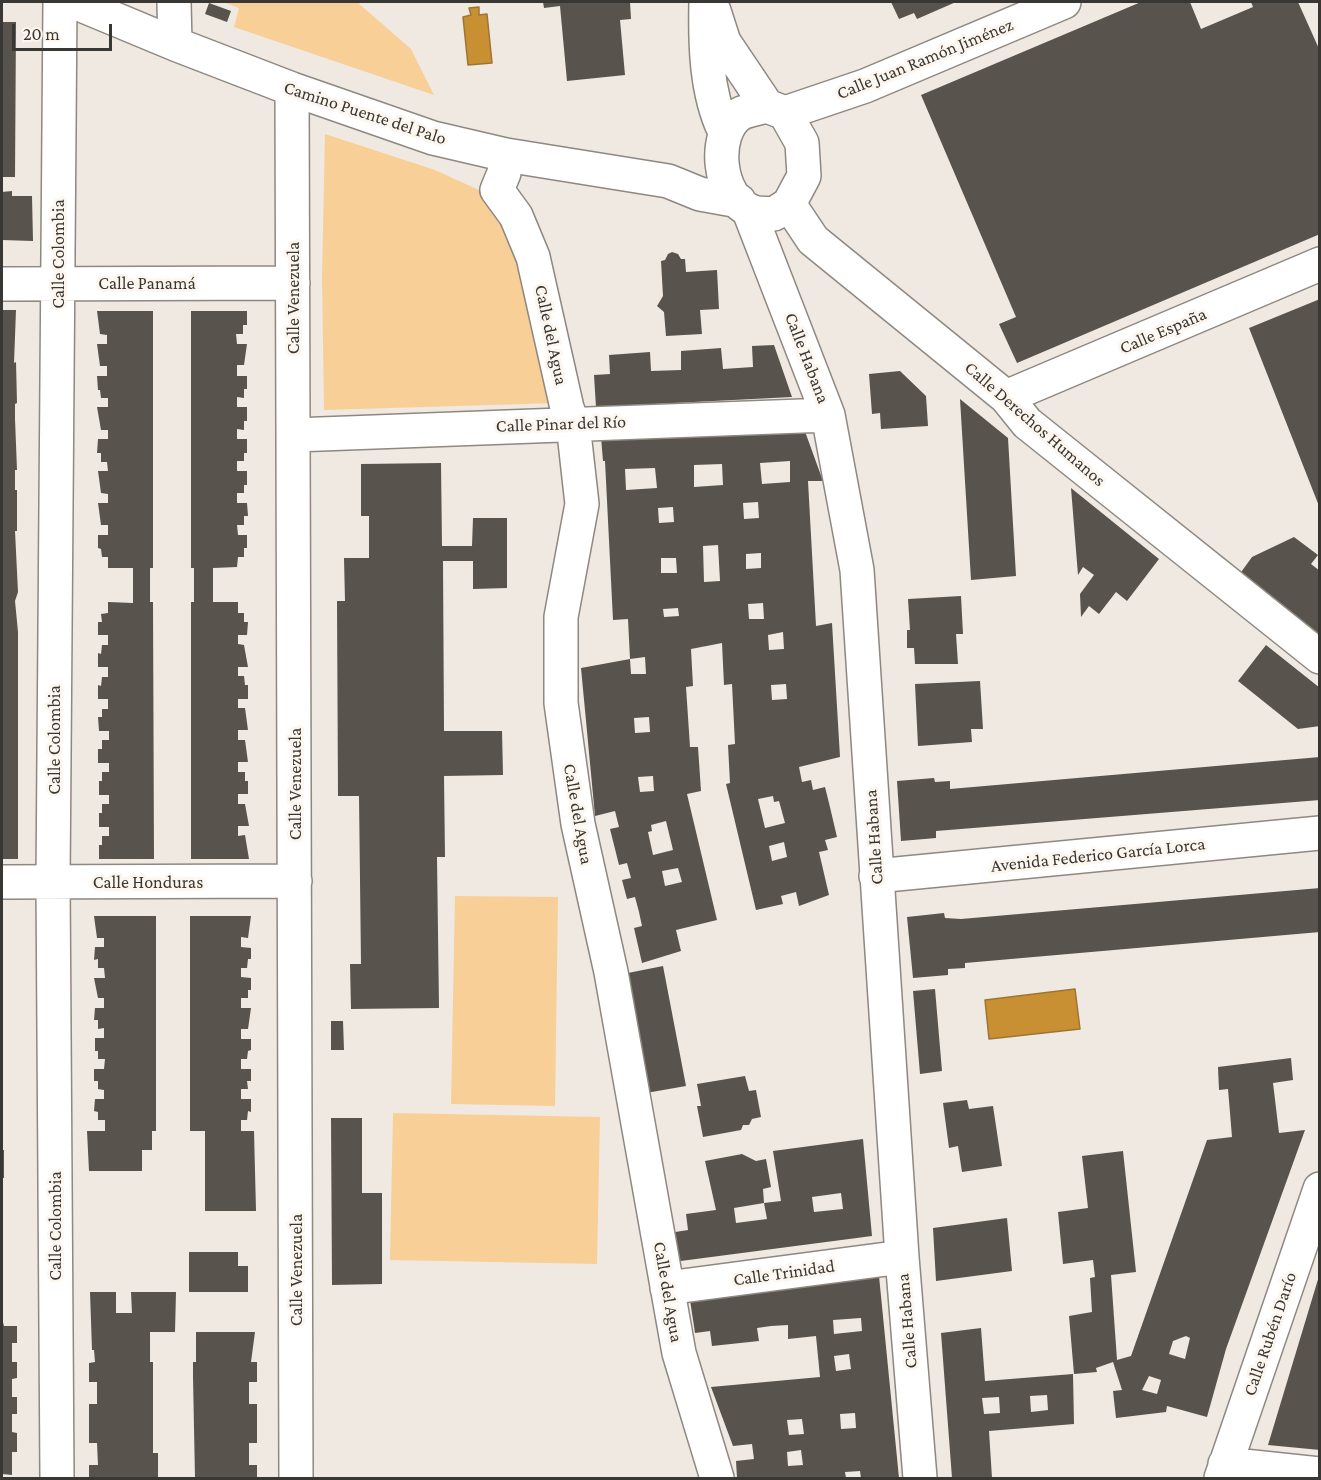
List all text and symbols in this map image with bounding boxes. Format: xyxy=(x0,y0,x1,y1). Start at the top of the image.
scale bar xyxy=(15,12,116,50)
street label: Calle Juan Ramón Jiménez xyxy=(834,14,1016,104)
text: 20 m xyxy=(23,24,60,44)
street label: Camino Puente del Palo xyxy=(281,77,449,149)
street label: Calle Colombia xyxy=(47,199,69,309)
street label: Calle Venezuela xyxy=(282,242,304,354)
street label: Calle Panamá xyxy=(98,272,196,294)
street label: Calle del Agua xyxy=(530,283,572,387)
street label: Calle España xyxy=(1116,303,1210,359)
street label: Calle Habana xyxy=(780,310,834,406)
street label: Calle Derechos Humanos xyxy=(960,357,1110,491)
street label: Calle Pinar del Río xyxy=(496,411,626,437)
street label: Calle Colombia xyxy=(43,685,65,795)
street label: Calle Venezuela xyxy=(284,728,306,840)
street label: Calle del Agua xyxy=(559,762,597,866)
street label: Calle Habana xyxy=(860,789,888,885)
street label: Avenida Federico García Lorca xyxy=(990,833,1206,877)
street label: Calle Honduras xyxy=(93,871,203,893)
street label: Calle Colombia xyxy=(44,1171,66,1281)
street label: Calle Venezuela xyxy=(285,1214,307,1326)
street label: Calle del Agua xyxy=(649,1240,687,1344)
street label: Calle Trinidad xyxy=(732,1255,836,1291)
street label: Calle Rubén Darío xyxy=(1239,1269,1301,1399)
street label: Calle Habana xyxy=(892,1273,922,1369)

